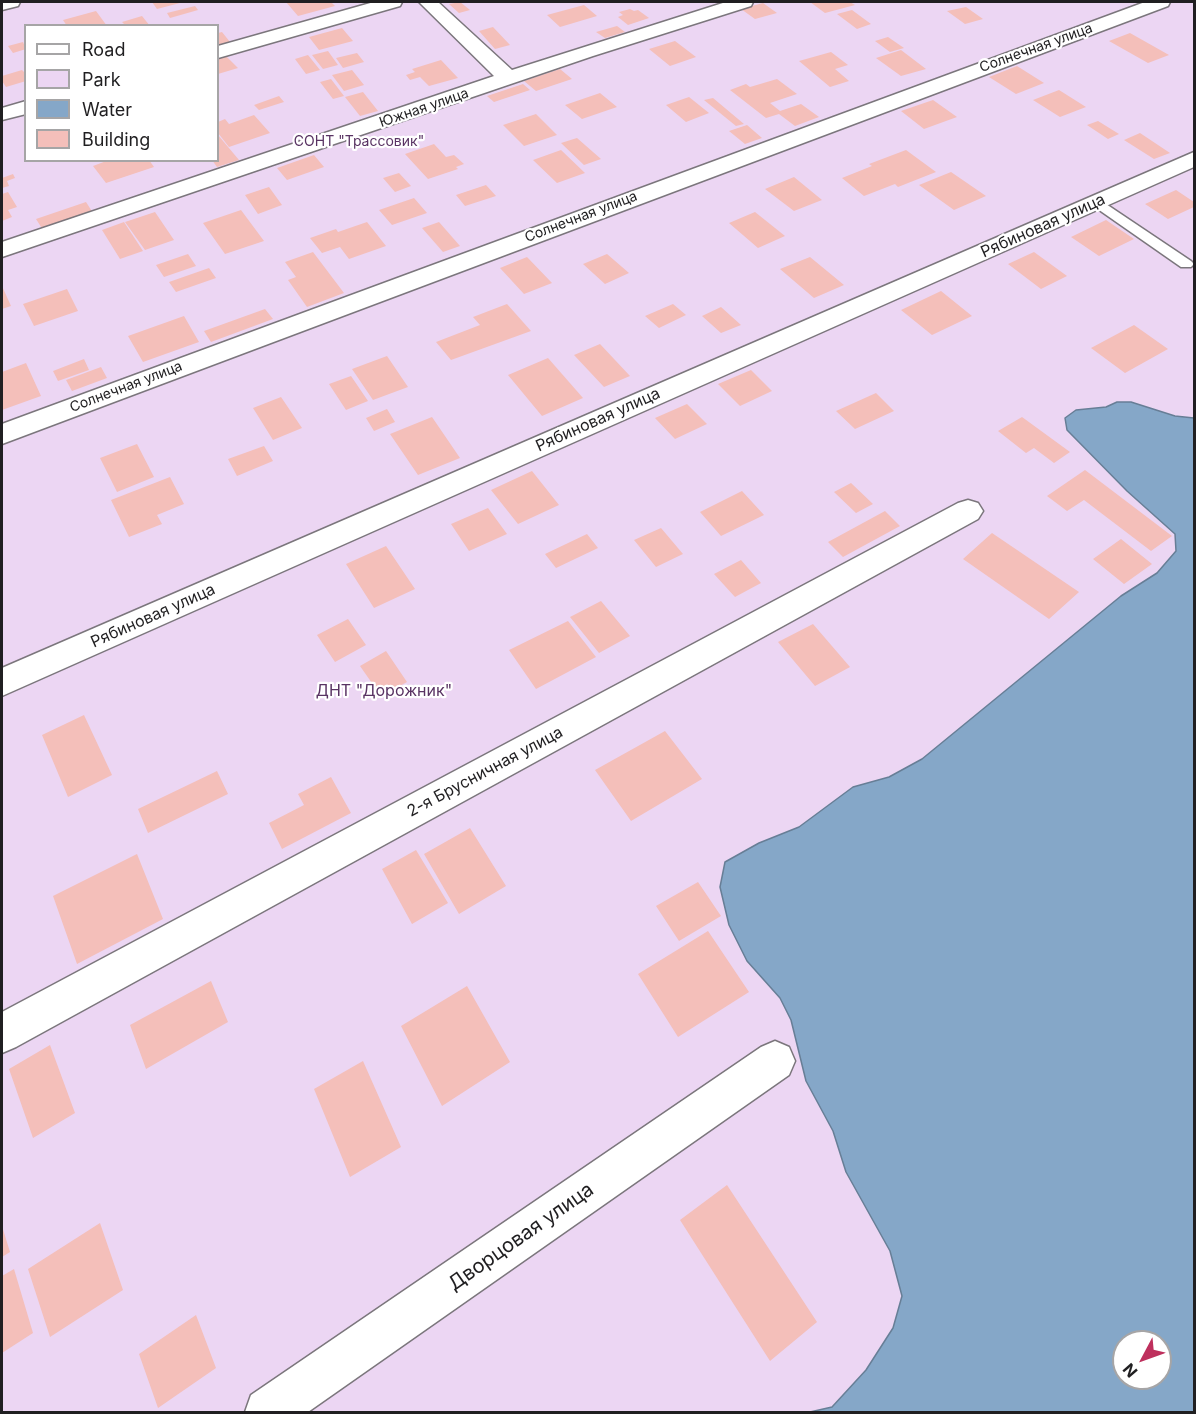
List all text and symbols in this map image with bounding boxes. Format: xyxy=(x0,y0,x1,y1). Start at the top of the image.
street label: Солнечная улица xyxy=(977,20,1095,76)
legend xyxy=(24,24,219,162)
text: Road xyxy=(82,39,125,60)
text: Park xyxy=(82,69,121,90)
street label: Южная улица xyxy=(377,85,471,131)
text: Water xyxy=(82,99,132,120)
text: Building xyxy=(82,129,150,150)
park label: СОНТ "Трассовик" xyxy=(294,134,424,150)
street label: Солнечная улица xyxy=(522,188,640,246)
street label: Рябиновая улица xyxy=(978,190,1108,262)
street label: Солнечная улица xyxy=(67,358,185,416)
street label: Рябиновая улица xyxy=(533,384,663,456)
street label: Рябиновая улица xyxy=(88,580,218,652)
park label: ДНТ "Дорожник" xyxy=(316,681,452,701)
street label: 2-я Брусничная улица xyxy=(404,723,566,821)
street label: Дворцовая улица xyxy=(444,1178,598,1296)
north arrow xyxy=(1112,1330,1172,1390)
text: N xyxy=(1118,1359,1141,1382)

